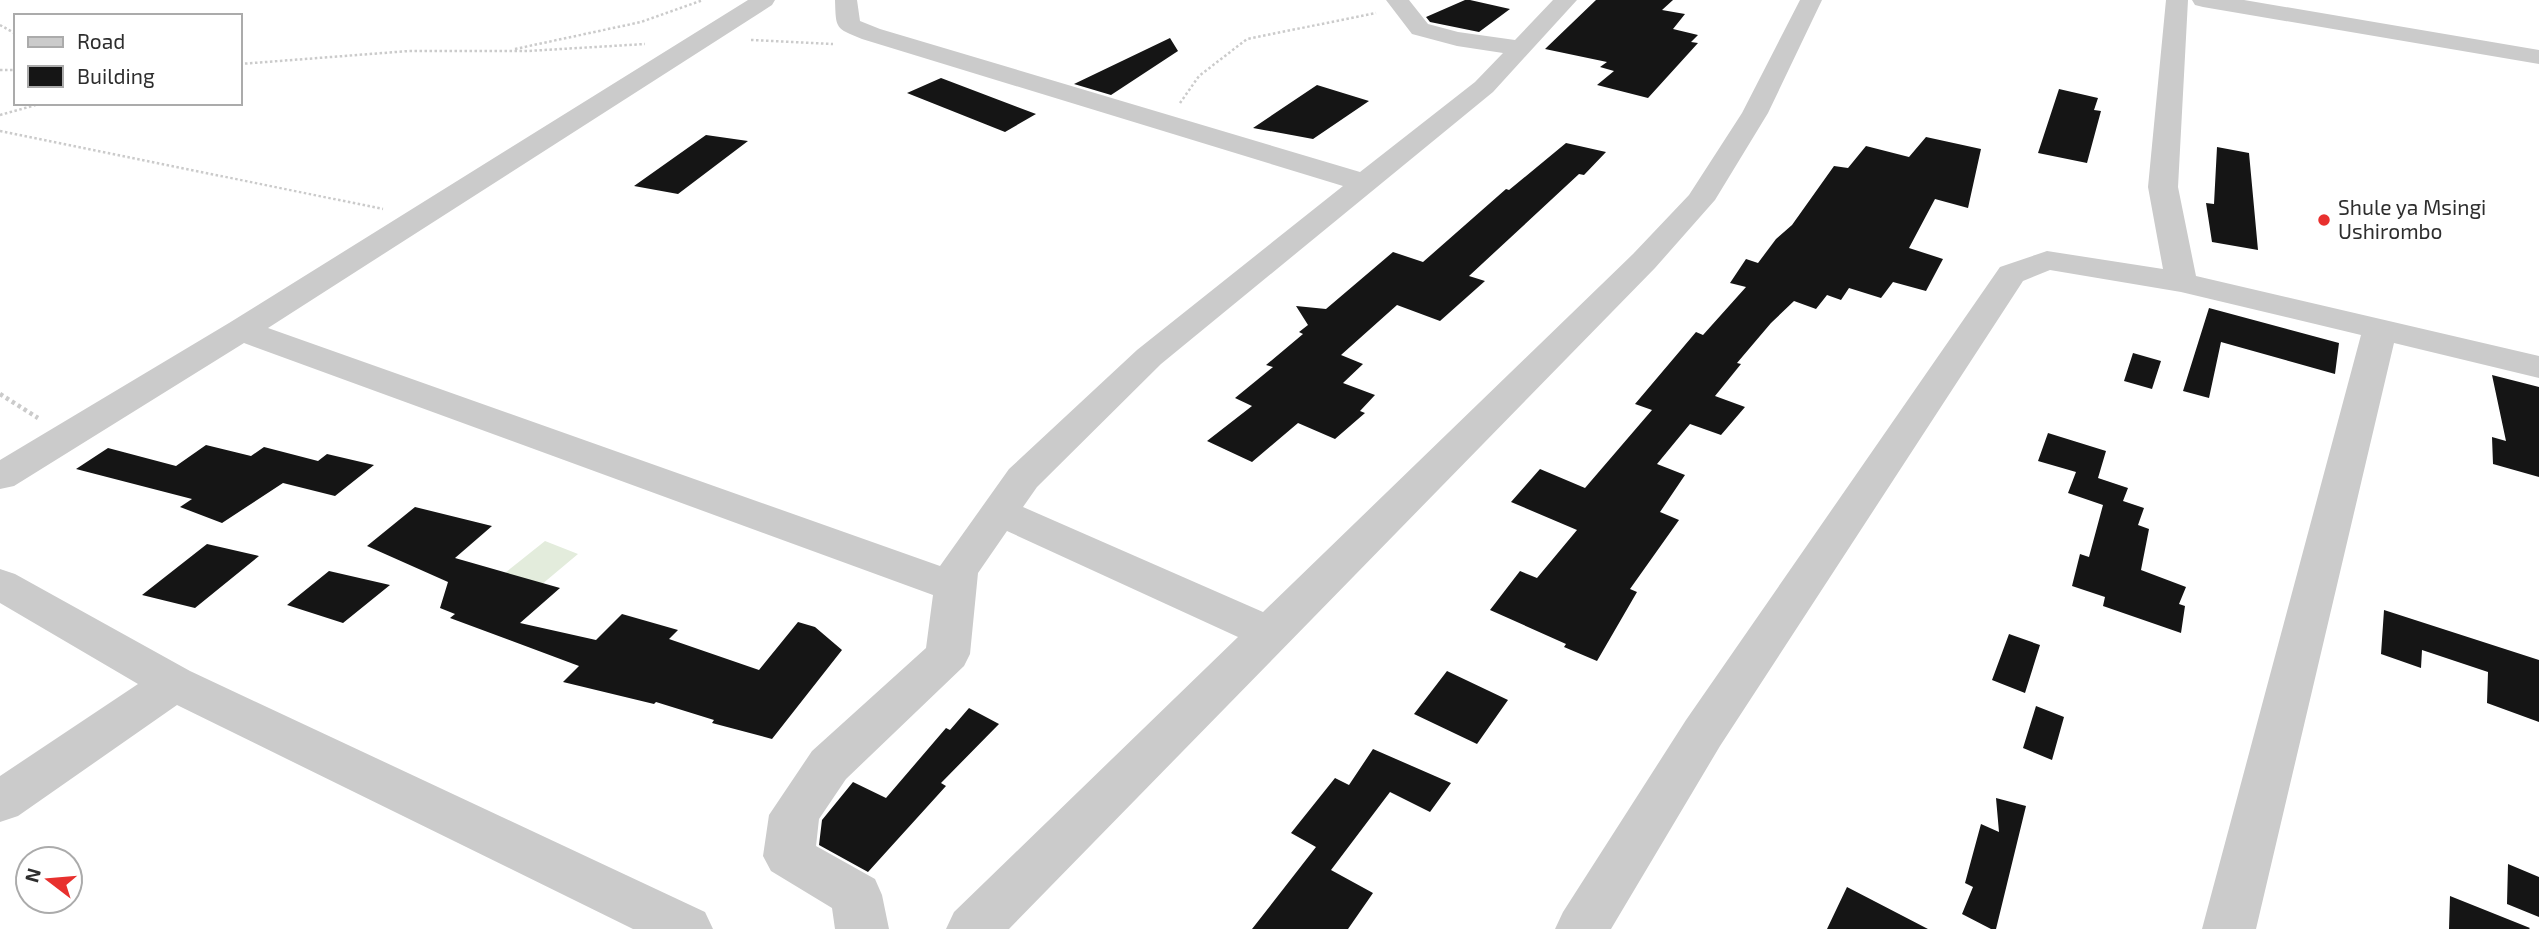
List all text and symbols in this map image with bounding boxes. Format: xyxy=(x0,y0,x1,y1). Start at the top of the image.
legend xyxy=(14,14,242,105)
text: Road xyxy=(77,28,125,53)
text: Building xyxy=(77,63,155,88)
place label: Shule ya Msingi Ushirombo xyxy=(2338,194,2486,243)
marker: Shule ya Msingi Ushirombo xyxy=(2316,212,2332,228)
north arrow xyxy=(14,845,84,915)
text: N xyxy=(19,865,45,885)

